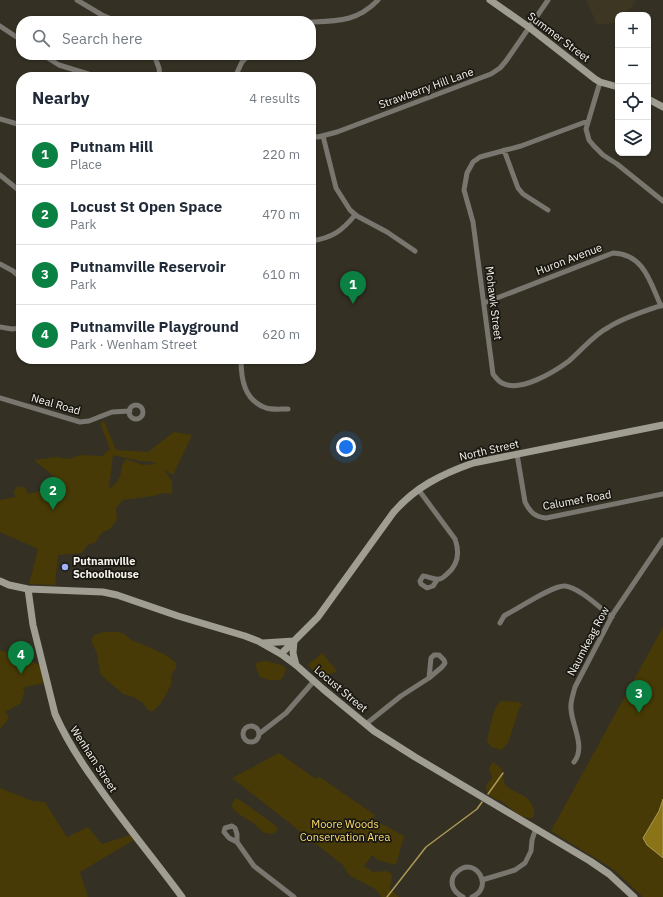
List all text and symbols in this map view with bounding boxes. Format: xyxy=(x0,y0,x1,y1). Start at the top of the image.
street label: Summer Street xyxy=(525,9,593,65)
map controls xyxy=(615,12,651,156)
button: + xyxy=(615,12,651,48)
search box xyxy=(16,16,316,60)
icon: search xyxy=(30,27,52,49)
text: Search here xyxy=(62,29,142,48)
button: − xyxy=(615,48,651,84)
street label: Strawberry Hill Lane xyxy=(377,64,475,112)
button: locate xyxy=(615,84,651,120)
text: Nearby xyxy=(32,87,90,109)
text: 4 results xyxy=(249,90,300,107)
button: layers xyxy=(615,120,651,156)
text: Putnam Hill xyxy=(70,137,153,156)
text: 1 xyxy=(41,146,49,163)
text: 220 m xyxy=(262,146,300,163)
text: Place xyxy=(70,156,102,173)
text: Locust St Open Space xyxy=(70,197,222,216)
text: 2 xyxy=(41,206,49,223)
text: 470 m xyxy=(262,206,300,223)
text: Park xyxy=(70,216,96,233)
street label: Huron Avenue xyxy=(534,240,604,278)
text: Putnamville Reservoir xyxy=(70,257,226,276)
street label: Mohawk Street xyxy=(483,265,505,341)
text: 3 xyxy=(41,266,49,283)
text: 610 m xyxy=(262,266,300,283)
pin: 1 xyxy=(340,271,366,304)
text: Park xyxy=(70,276,96,293)
text: Putnamville Playground xyxy=(70,317,239,336)
text: 4 xyxy=(41,326,49,343)
text: 620 m xyxy=(262,326,300,343)
text: Park · Wenham Street xyxy=(70,336,197,353)
street label: Neal Road xyxy=(30,390,82,418)
street label: North Street xyxy=(458,436,520,464)
your location xyxy=(336,437,356,457)
pin: 2 xyxy=(40,477,66,510)
street label: Calumet Road xyxy=(542,487,612,513)
place label: Putnamville Schoolhouse xyxy=(73,554,139,581)
marker: Putnamville Schoolhouse xyxy=(60,562,70,572)
street label: Naumkeag Row xyxy=(564,603,612,678)
pin: 4 xyxy=(8,641,34,674)
street label: Locust Street xyxy=(312,663,371,715)
pin: 3 xyxy=(626,680,652,713)
street label: Wenham Street xyxy=(67,723,121,795)
park label: Moore Woods Conservation Area xyxy=(300,817,390,844)

